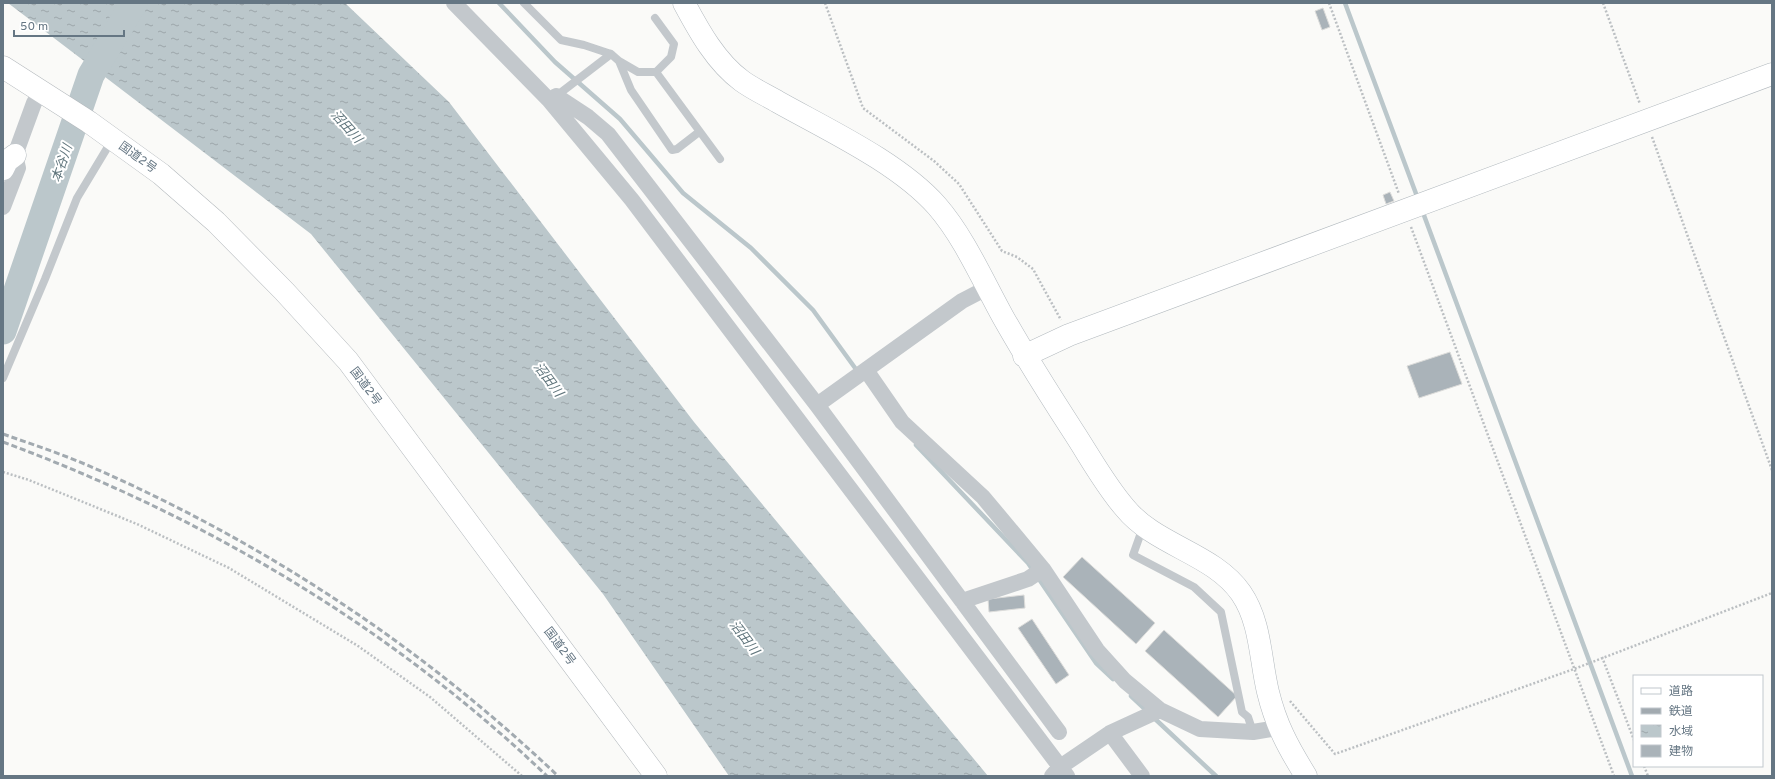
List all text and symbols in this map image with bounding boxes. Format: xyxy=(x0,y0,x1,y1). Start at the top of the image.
scale bar xyxy=(14,12,124,38)
text: 50 m xyxy=(20,19,48,35)
water label: 沼田川 xyxy=(327,107,366,149)
street label: 国道2号 xyxy=(115,139,160,177)
water label: 本谷川 xyxy=(49,141,77,185)
water label: 沼田川 xyxy=(529,360,567,402)
street label: 国道2号 xyxy=(346,364,385,409)
water label: 沼田川 xyxy=(725,618,763,660)
street label: 国道2号 xyxy=(540,624,579,669)
legend xyxy=(1633,675,1763,767)
text: 道路 xyxy=(1669,684,1693,700)
text: 鉄道 xyxy=(1669,704,1693,720)
text: 水域 xyxy=(1669,724,1693,740)
text: 建物 xyxy=(1669,744,1693,760)

